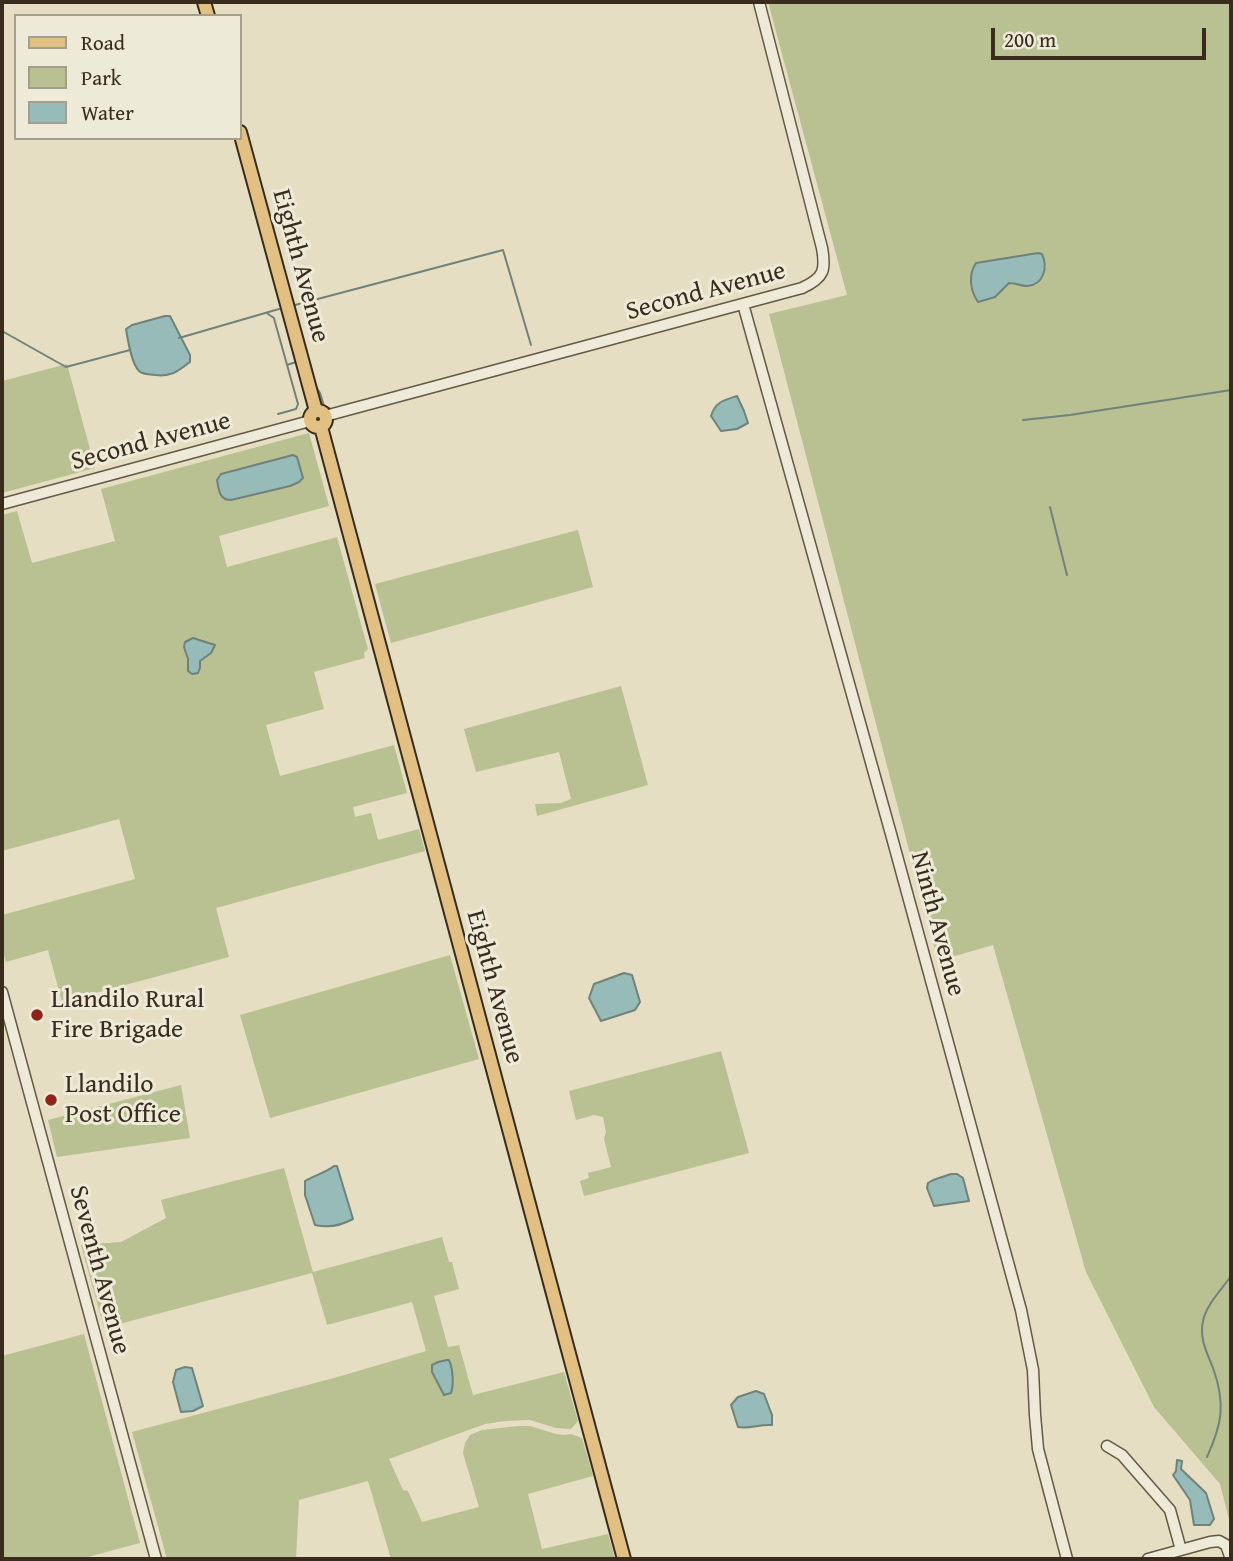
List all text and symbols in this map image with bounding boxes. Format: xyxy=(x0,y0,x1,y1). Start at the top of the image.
legend xyxy=(14,14,242,140)
scale bar xyxy=(995,14,1210,58)
text: 200 m xyxy=(1004,24,1056,55)
text: Road xyxy=(81,27,125,58)
text: Park xyxy=(81,62,122,93)
text: Water xyxy=(81,97,134,128)
street label: Eighth Avenue xyxy=(265,186,335,346)
street label: Second Avenue xyxy=(623,256,789,328)
street label: Second Avenue xyxy=(68,406,234,478)
street label: Ninth Avenue xyxy=(903,848,971,1000)
street label: Eighth Avenue xyxy=(459,907,529,1067)
place label: Llandilo Rural Fire Brigade xyxy=(51,984,204,1046)
marker: Llandilo Rural Fire Brigade xyxy=(29,1007,45,1023)
place label: Llandilo Post Office xyxy=(65,1069,181,1130)
marker: Llandilo Post Office xyxy=(43,1092,59,1108)
street label: Seventh Avenue xyxy=(61,1182,137,1358)

